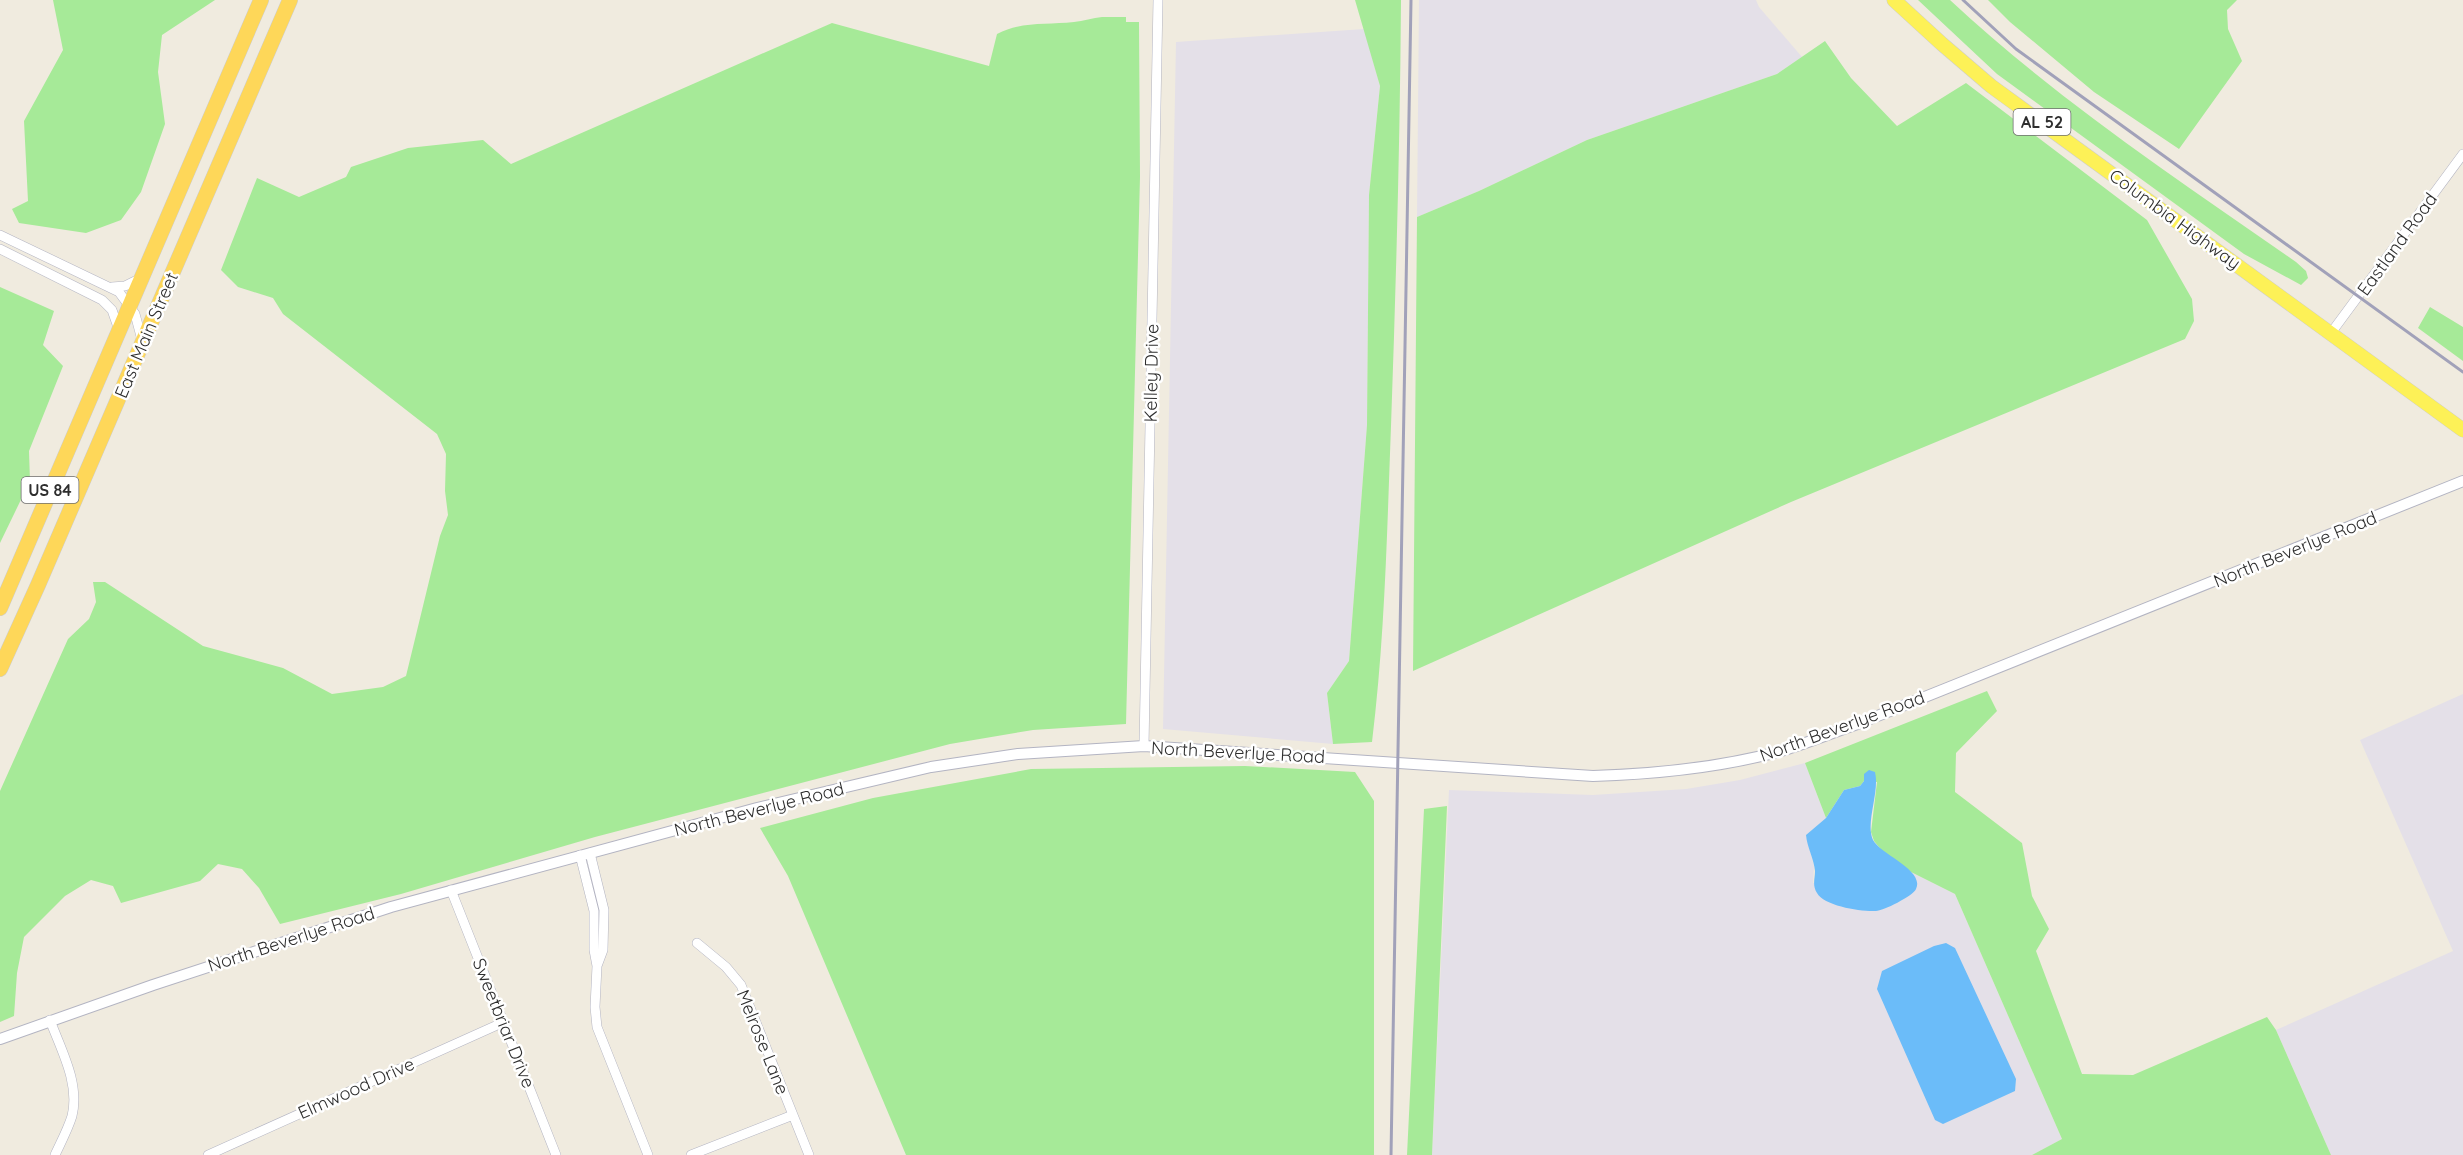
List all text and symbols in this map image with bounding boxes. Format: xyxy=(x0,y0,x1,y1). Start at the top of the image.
road number: AL 52 xyxy=(2014,109,2070,135)
street label: Columbia Highway xyxy=(2105,164,2245,274)
street label: Eastland Road xyxy=(2352,188,2442,300)
street label: East Main Street xyxy=(109,268,183,402)
street label: Kelley Drive xyxy=(1139,324,1163,422)
road number: US 84 xyxy=(22,477,78,503)
street label: North Beverlye Road xyxy=(2210,506,2380,592)
street label: North Beverlye Road xyxy=(1756,685,1928,767)
street label: North Beverlye Road xyxy=(1150,736,1326,768)
street label: North Beverlye Road xyxy=(672,777,846,841)
street label: North Beverlye Road xyxy=(205,901,377,977)
street label: Sweetbriar Drive xyxy=(468,955,540,1091)
street label: Melrose Lane xyxy=(732,986,794,1098)
street label: Elmwood Drive xyxy=(294,1052,418,1124)

